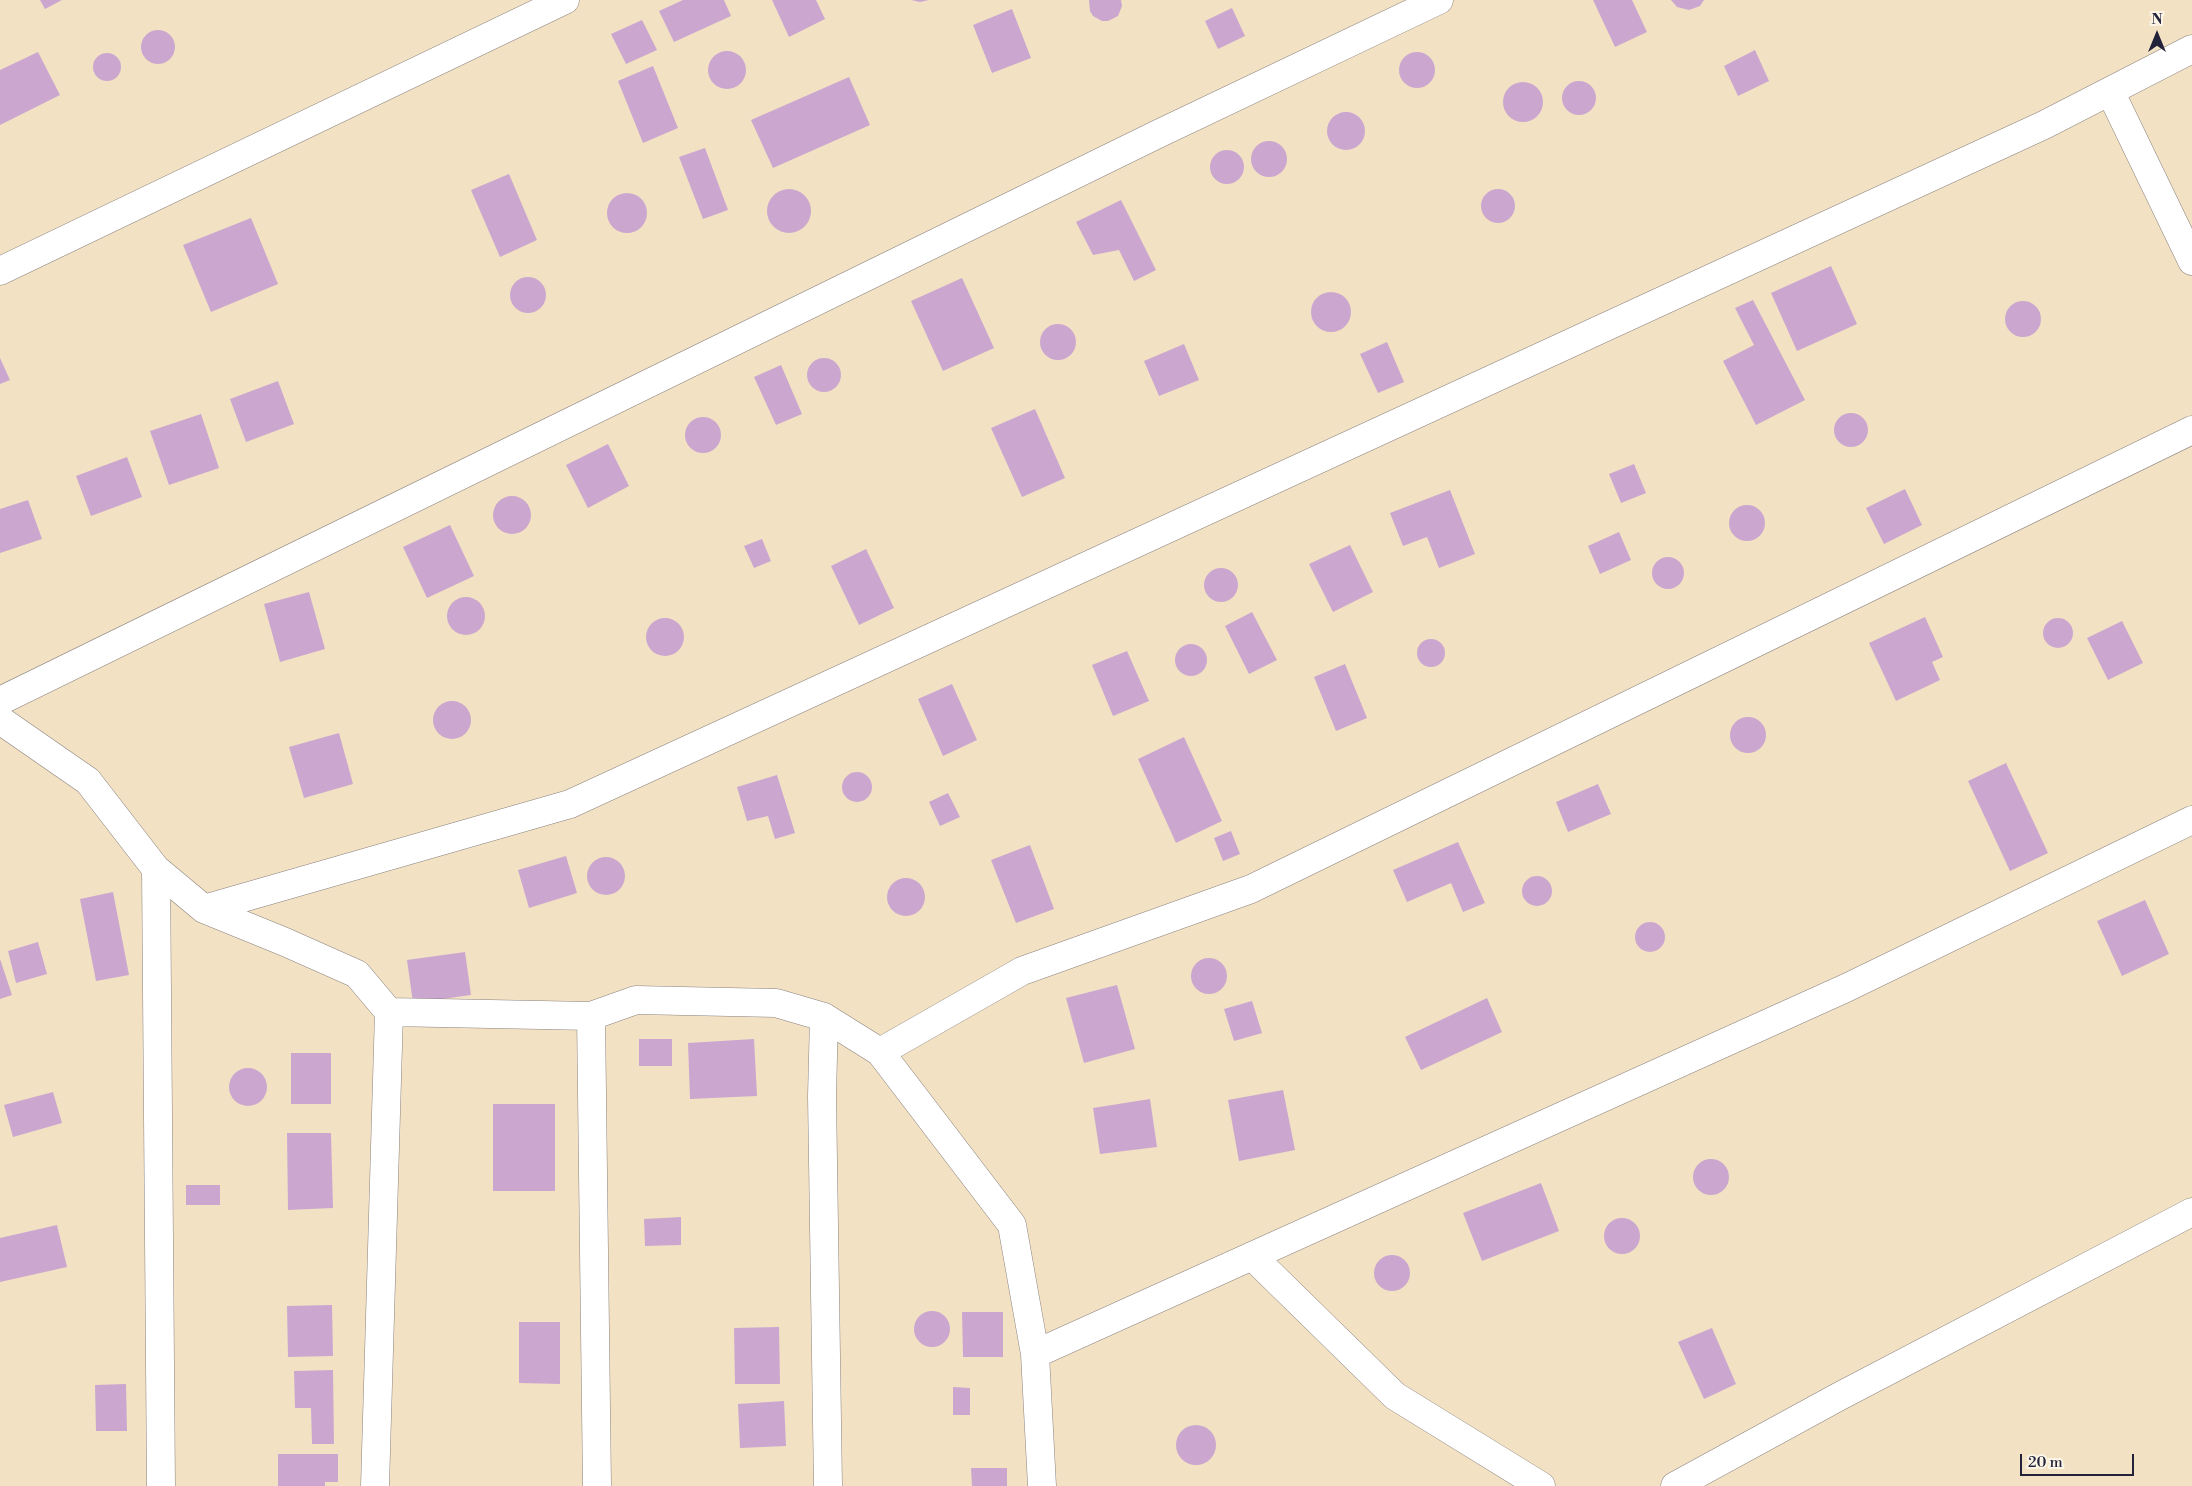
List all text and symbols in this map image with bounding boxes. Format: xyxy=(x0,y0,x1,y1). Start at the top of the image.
north arrow xyxy=(2132,10,2182,60)
text: N xyxy=(2151,11,2163,29)
scale bar xyxy=(2022,1444,2136,1476)
text: 20 m xyxy=(2028,1453,2063,1472)

